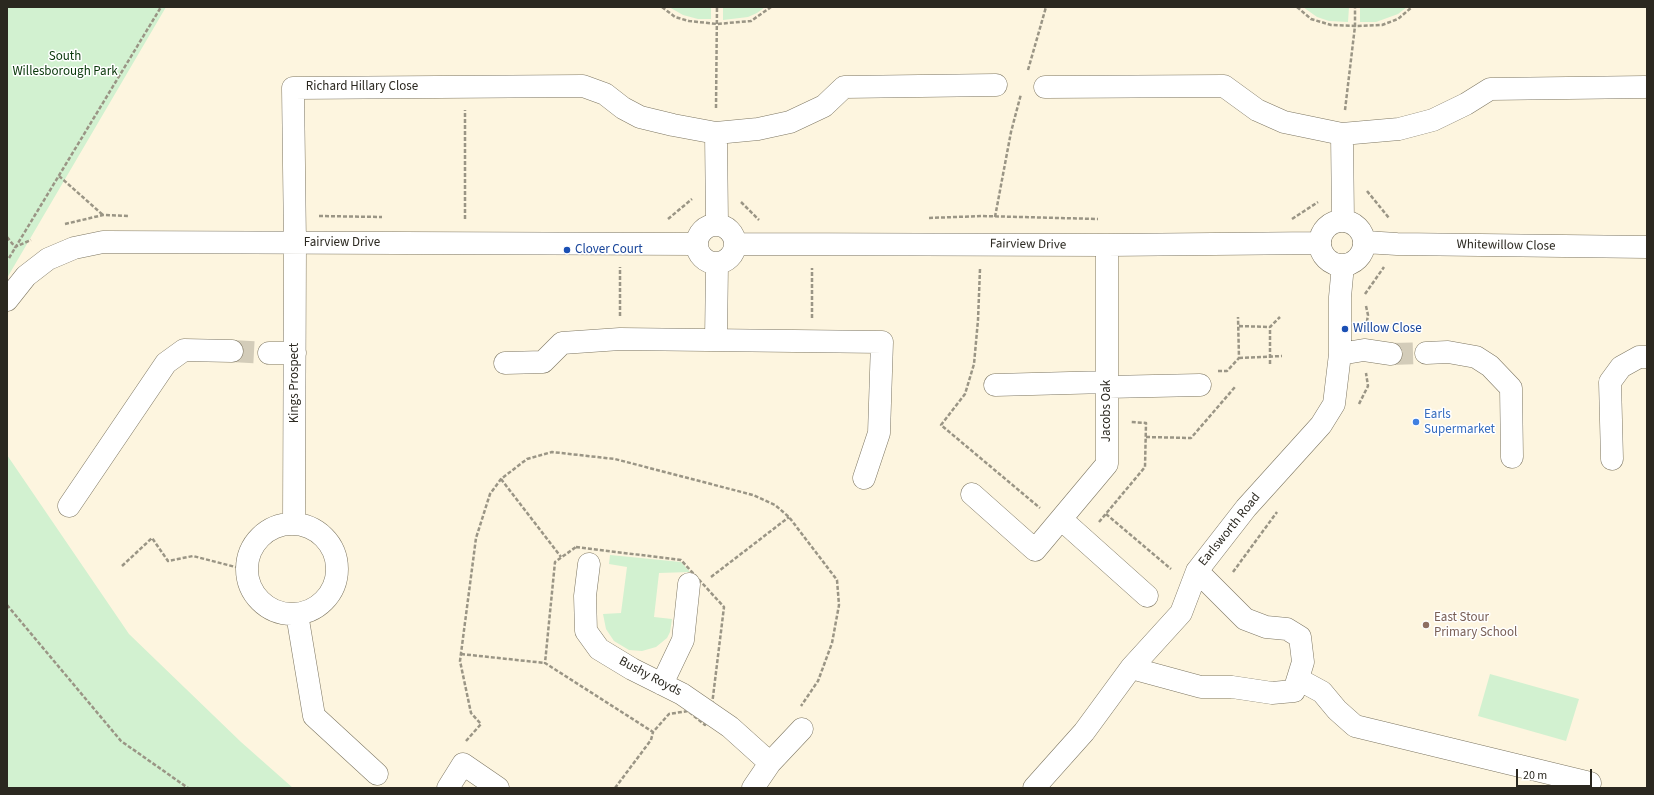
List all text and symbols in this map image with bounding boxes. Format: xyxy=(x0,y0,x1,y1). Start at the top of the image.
park label: South Willesborough Park xyxy=(12,49,118,80)
street label: Richard Hillary Close xyxy=(306,79,418,95)
street label: Fairview Drive xyxy=(304,235,380,251)
street label: Fairview Drive xyxy=(990,237,1066,253)
street label: Whitewillow Close xyxy=(1456,237,1556,255)
place label: Clover Court xyxy=(575,242,643,258)
marker: Clover Court xyxy=(562,245,572,255)
place label: Willow Close xyxy=(1353,321,1422,337)
marker: Willow Close xyxy=(1340,324,1350,334)
street label: Kings Prospect xyxy=(287,343,303,423)
street label: Jacobs Oak xyxy=(1099,380,1115,442)
place label: Earls Supermarket xyxy=(1424,407,1495,438)
marker: Earls Supermarket xyxy=(1411,417,1421,427)
street label: Earlsworth Road xyxy=(1196,490,1264,570)
place label: East Stour Primary School xyxy=(1434,610,1517,641)
marker: East Stour Primary School xyxy=(1421,620,1431,630)
street label: Bushy Royds xyxy=(616,654,684,700)
scale bar xyxy=(1518,761,1594,787)
text: 20 m xyxy=(1523,767,1547,784)

